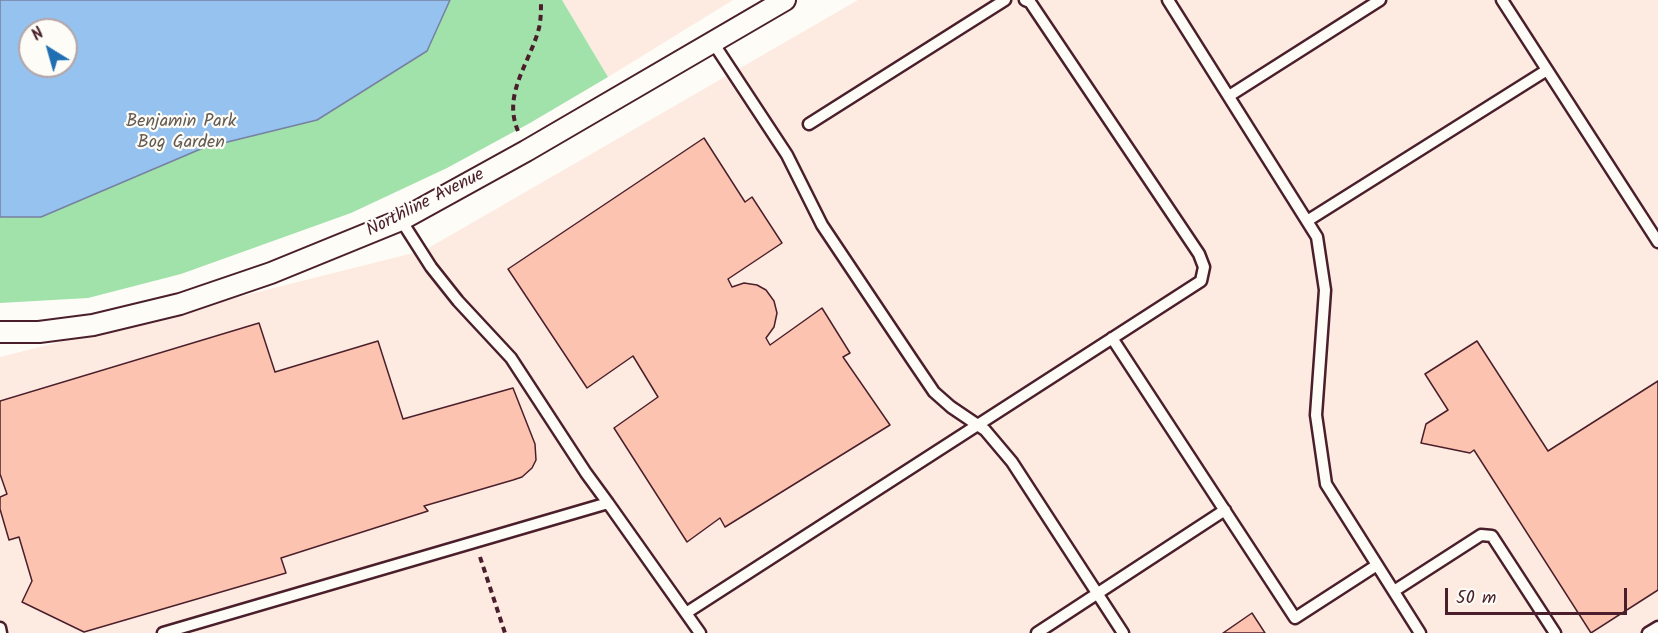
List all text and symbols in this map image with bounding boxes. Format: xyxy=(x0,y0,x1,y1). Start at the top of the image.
north arrow xyxy=(18,18,78,78)
text: N xyxy=(27,22,50,48)
park label: Benjamin Park Bog Garden xyxy=(126,112,236,154)
street label: Northline Avenue xyxy=(363,165,489,243)
scale bar xyxy=(1448,576,1630,614)
text: 50 m xyxy=(1456,584,1496,613)

